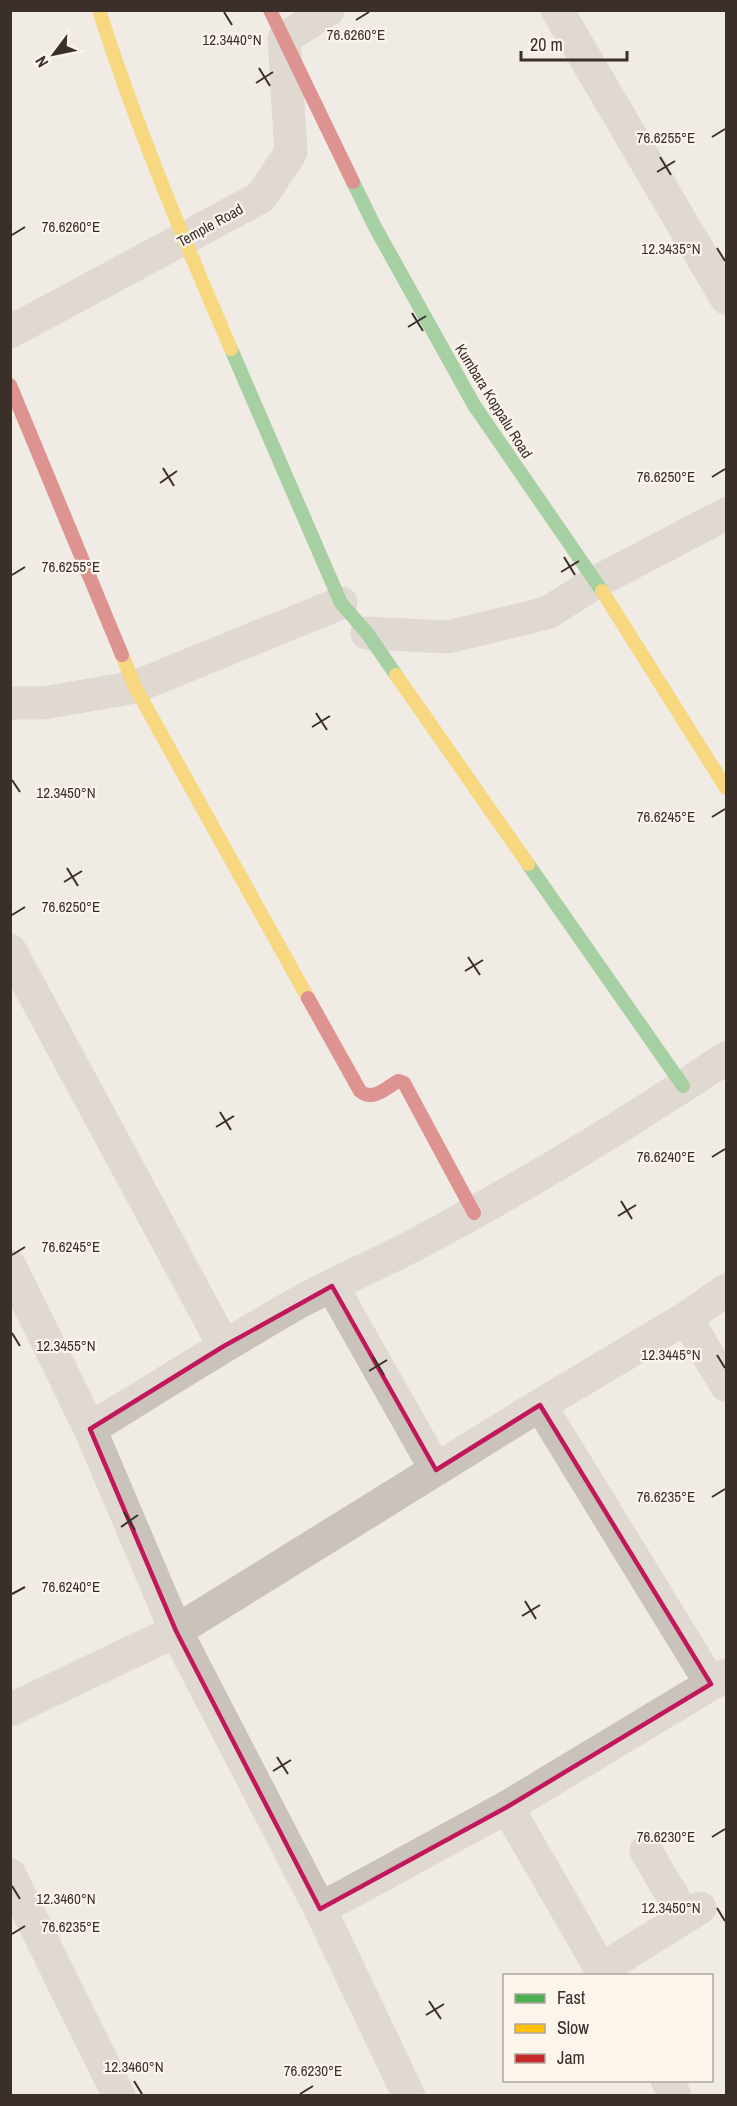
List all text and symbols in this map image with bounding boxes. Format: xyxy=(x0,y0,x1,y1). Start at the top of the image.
north arrow xyxy=(24,24,84,84)
text: 76.6260°E xyxy=(327,24,385,45)
scale bar xyxy=(521,24,628,62)
text: 12.3440°N xyxy=(202,29,262,50)
text: 20 m xyxy=(530,32,563,57)
text: N xyxy=(29,52,53,72)
text: 76.6255°E xyxy=(637,127,695,148)
street label: Temple Road xyxy=(173,198,247,252)
text: 76.6260°E xyxy=(42,216,100,237)
text: 12.3435°N xyxy=(641,238,701,259)
street label: Kumbara Koppalu Road xyxy=(450,340,538,462)
text: 76.6250°E xyxy=(637,466,695,487)
text: 76.6255°E xyxy=(42,556,100,577)
text: 12.3450°N xyxy=(36,782,96,803)
text: 76.6245°E xyxy=(637,806,695,827)
text: 76.6250°E xyxy=(42,896,100,917)
text: 76.6240°E xyxy=(637,1146,695,1167)
text: 76.6245°E xyxy=(42,1236,100,1257)
text: 12.3455°N xyxy=(36,1335,96,1356)
text: 12.3445°N xyxy=(641,1344,701,1365)
text: 76.6235°E xyxy=(637,1486,695,1507)
text: 76.6240°E xyxy=(42,1576,100,1597)
text: 76.6230°E xyxy=(637,1826,695,1847)
text: 12.3460°N xyxy=(36,1888,96,1909)
text: 12.3450°N xyxy=(641,1897,701,1918)
text: 76.6235°E xyxy=(42,1916,100,1937)
legend xyxy=(503,1974,713,2082)
text: Fast xyxy=(557,1985,585,2010)
text: Slow xyxy=(557,2015,589,2040)
text: Jam xyxy=(557,2045,585,2070)
text: 12.3460°N xyxy=(104,2056,164,2077)
text: 76.6230°E xyxy=(284,2060,342,2081)

